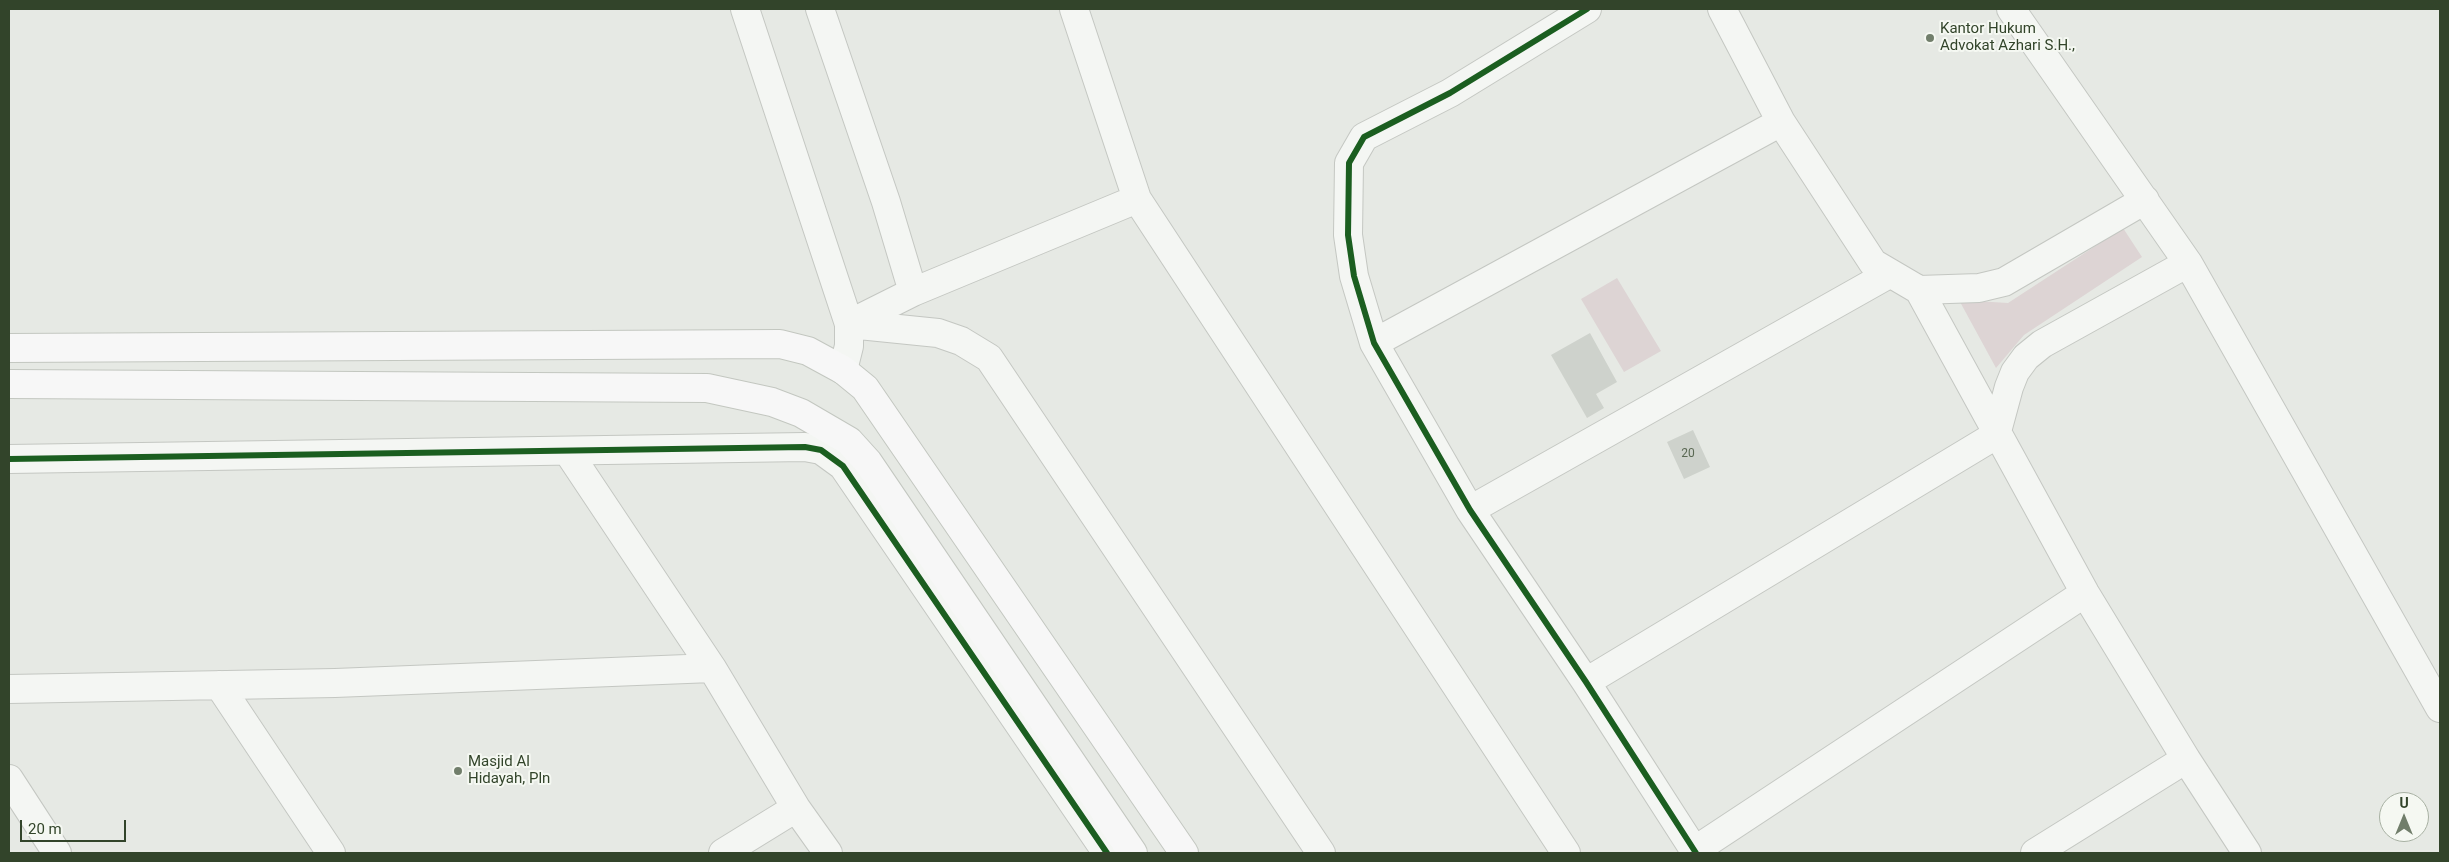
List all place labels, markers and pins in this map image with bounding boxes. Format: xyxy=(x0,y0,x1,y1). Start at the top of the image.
place label: Kantor Hukum Advokat Azhari S.H., xyxy=(1940,20,2075,55)
marker: Kantor Hukum Advokat Azhari S.H., xyxy=(1924,32,1936,44)
place label: Masjid Al Hidayah, Pln xyxy=(468,753,550,788)
marker: Masjid Al Hidayah, Pln xyxy=(452,765,464,777)

